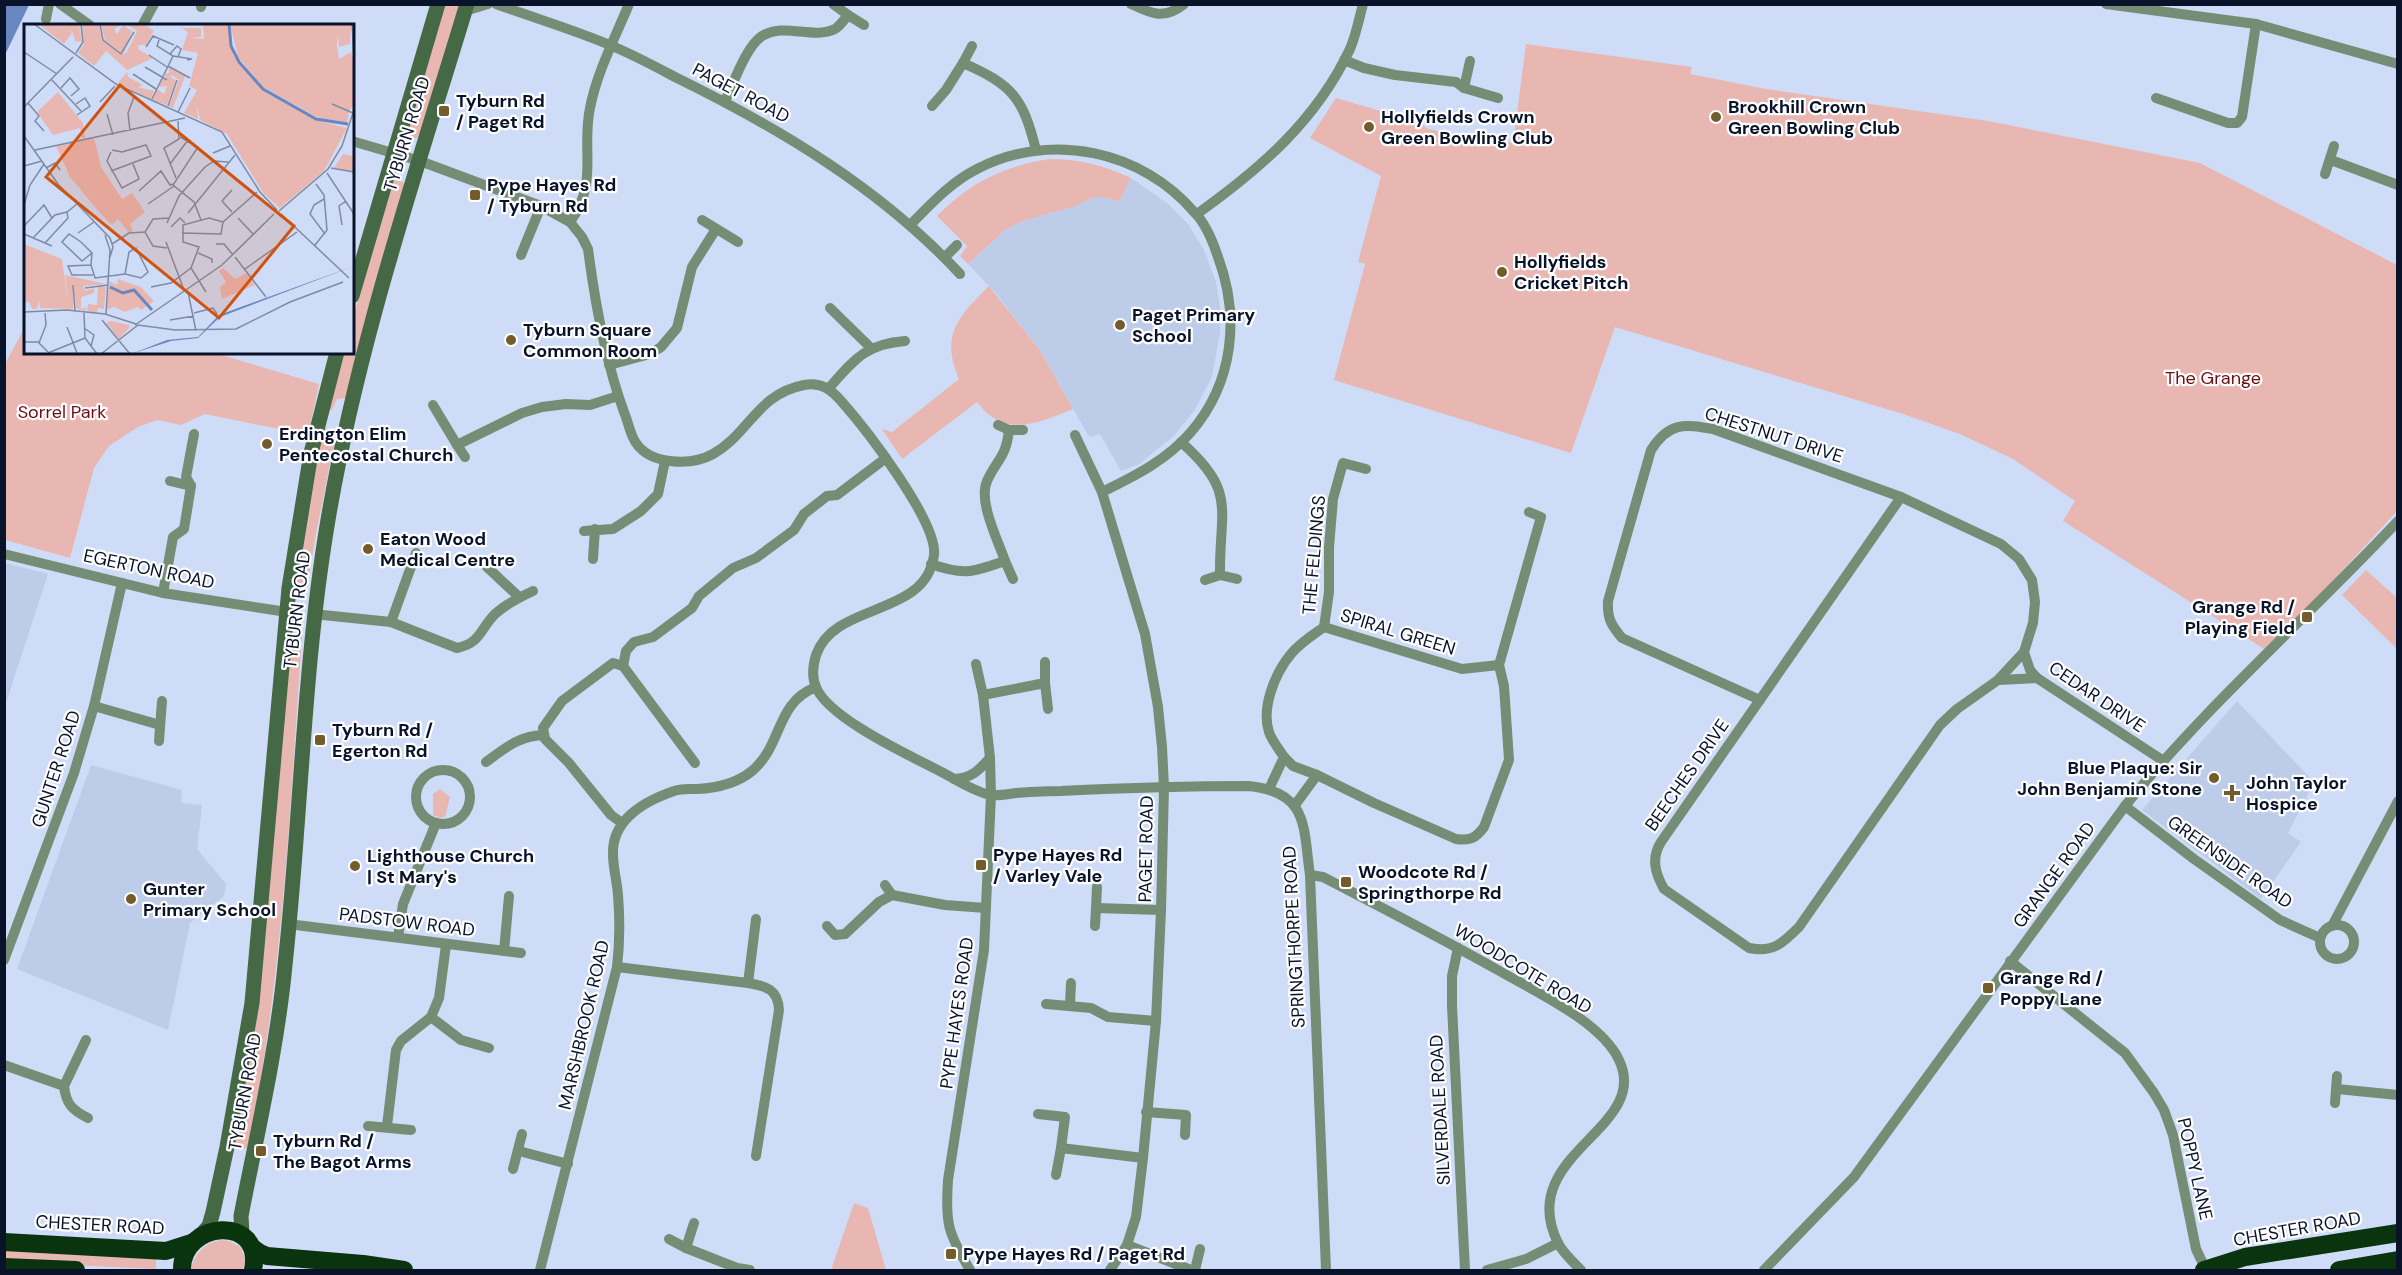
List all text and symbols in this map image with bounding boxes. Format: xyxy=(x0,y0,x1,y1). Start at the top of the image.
inset map xyxy=(24,24,354,354)
street label: PAGET ROAD xyxy=(688,57,794,129)
street label: TYBURN ROAD xyxy=(378,74,436,194)
place label: Tyburn Rd / Paget Rd xyxy=(456,89,545,134)
place label: Brookhill Crown Green Bowling Club xyxy=(1728,95,1900,140)
marker: Tyburn Rd / Paget Rd xyxy=(437,104,451,118)
place label: Hollyfields Crown Green Bowling Club xyxy=(1381,105,1553,150)
marker: Brookhill Crown Green Bowling Club xyxy=(1709,110,1723,124)
marker: Hollyfields Crown Green Bowling Club xyxy=(1362,120,1376,134)
place label: Pype Hayes Rd / Tyburn Rd xyxy=(487,173,616,218)
marker: Pype Hayes Rd / Tyburn Rd xyxy=(468,188,482,202)
place label: Hollyfields Cricket Pitch xyxy=(1514,250,1628,295)
marker: Hollyfields Cricket Pitch xyxy=(1495,265,1509,279)
place label: Paget Primary School xyxy=(1132,303,1255,348)
place label: Tyburn Square Common Room xyxy=(523,318,657,363)
marker: Paget Primary School xyxy=(1113,318,1127,332)
marker: Tyburn Square Common Room xyxy=(504,333,518,347)
park label: The Grange xyxy=(2165,366,2261,390)
park label: Sorrel Park xyxy=(18,400,106,424)
street label: CHESTNUT DRIVE xyxy=(1702,401,1846,469)
place label: Erdington Elim Pentecostal Church xyxy=(279,422,453,467)
marker: Erdington Elim Pentecostal Church xyxy=(260,437,274,451)
street label: THE FELDINGS xyxy=(1297,494,1331,616)
place label: Eaton Wood Medical Centre xyxy=(380,527,515,572)
marker: Eaton Wood Medical Centre xyxy=(361,542,375,556)
street label: EGERTON ROAD xyxy=(81,543,217,595)
street label: TYBURN ROAD xyxy=(278,549,316,671)
place label: Grange Rd / Playing Field xyxy=(2185,595,2295,640)
street label: SPIRAL GREEN xyxy=(1338,603,1458,661)
marker: Grange Rd / Playing Field xyxy=(2300,610,2314,624)
street label: CEDAR DRIVE xyxy=(2044,656,2150,738)
street label: GUNTER ROAD xyxy=(26,707,86,831)
street label: BEECHES DRIVE xyxy=(1640,714,1734,836)
place label: Tyburn Rd / Egerton Rd xyxy=(332,718,433,763)
marker: Tyburn Rd / Egerton Rd xyxy=(313,733,327,747)
place label: Blue Plaque: Sir John Benjamin Stone xyxy=(2017,756,2202,801)
marker: Blue Plaque: Sir John Benjamin Stone xyxy=(2207,771,2221,785)
place label: John Taylor Hospice xyxy=(2246,771,2347,816)
marker: John Taylor Hospice xyxy=(2223,784,2241,802)
street label: PAGET ROAD xyxy=(1133,795,1159,903)
street label: GREENSIDE ROAD xyxy=(2163,810,2297,914)
street label: GRANGE ROAD xyxy=(2007,817,2101,933)
place label: Pype Hayes Rd / Varley Vale xyxy=(993,843,1122,888)
place label: Lighthouse Church | St Mary's xyxy=(367,844,534,889)
street label: SPRINGTHORPE ROAD xyxy=(1277,845,1311,1029)
marker: Pype Hayes Rd / Varley Vale xyxy=(974,858,988,872)
marker: Lighthouse Church | St Mary's xyxy=(348,859,362,873)
place label: Woodcote Rd / Springthorpe Rd xyxy=(1358,860,1502,905)
marker: Woodcote Rd / Springthorpe Rd xyxy=(1339,875,1353,889)
place label: Gunter Primary School xyxy=(143,877,276,922)
marker: Gunter Primary School xyxy=(124,892,138,906)
street label: PADSTOW ROAD xyxy=(338,902,476,942)
street label: WOODCOTE ROAD xyxy=(1450,918,1596,1020)
street label: PYPE HAYES ROAD xyxy=(934,936,980,1090)
street label: MARSHBROOK ROAD xyxy=(553,938,615,1112)
place label: Grange Rd / Poppy Lane xyxy=(2000,966,2103,1011)
marker: Grange Rd / Poppy Lane xyxy=(1981,981,1995,995)
street label: TYBURN ROAD xyxy=(223,1031,267,1153)
street label: SILVERDALE ROAD xyxy=(1424,1034,1456,1186)
street label: POPPY LANE xyxy=(2172,1115,2218,1223)
place label: Tyburn Rd / The Bagot Arms xyxy=(273,1129,412,1174)
marker: Tyburn Rd / The Bagot Arms xyxy=(254,1144,268,1158)
street label: CHESTER ROAD xyxy=(2231,1206,2363,1252)
street label: CHESTER ROAD xyxy=(35,1210,165,1240)
place label: Pype Hayes Rd / Paget Rd xyxy=(963,1242,1185,1266)
marker: Pype Hayes Rd / Paget Rd xyxy=(944,1247,958,1261)

